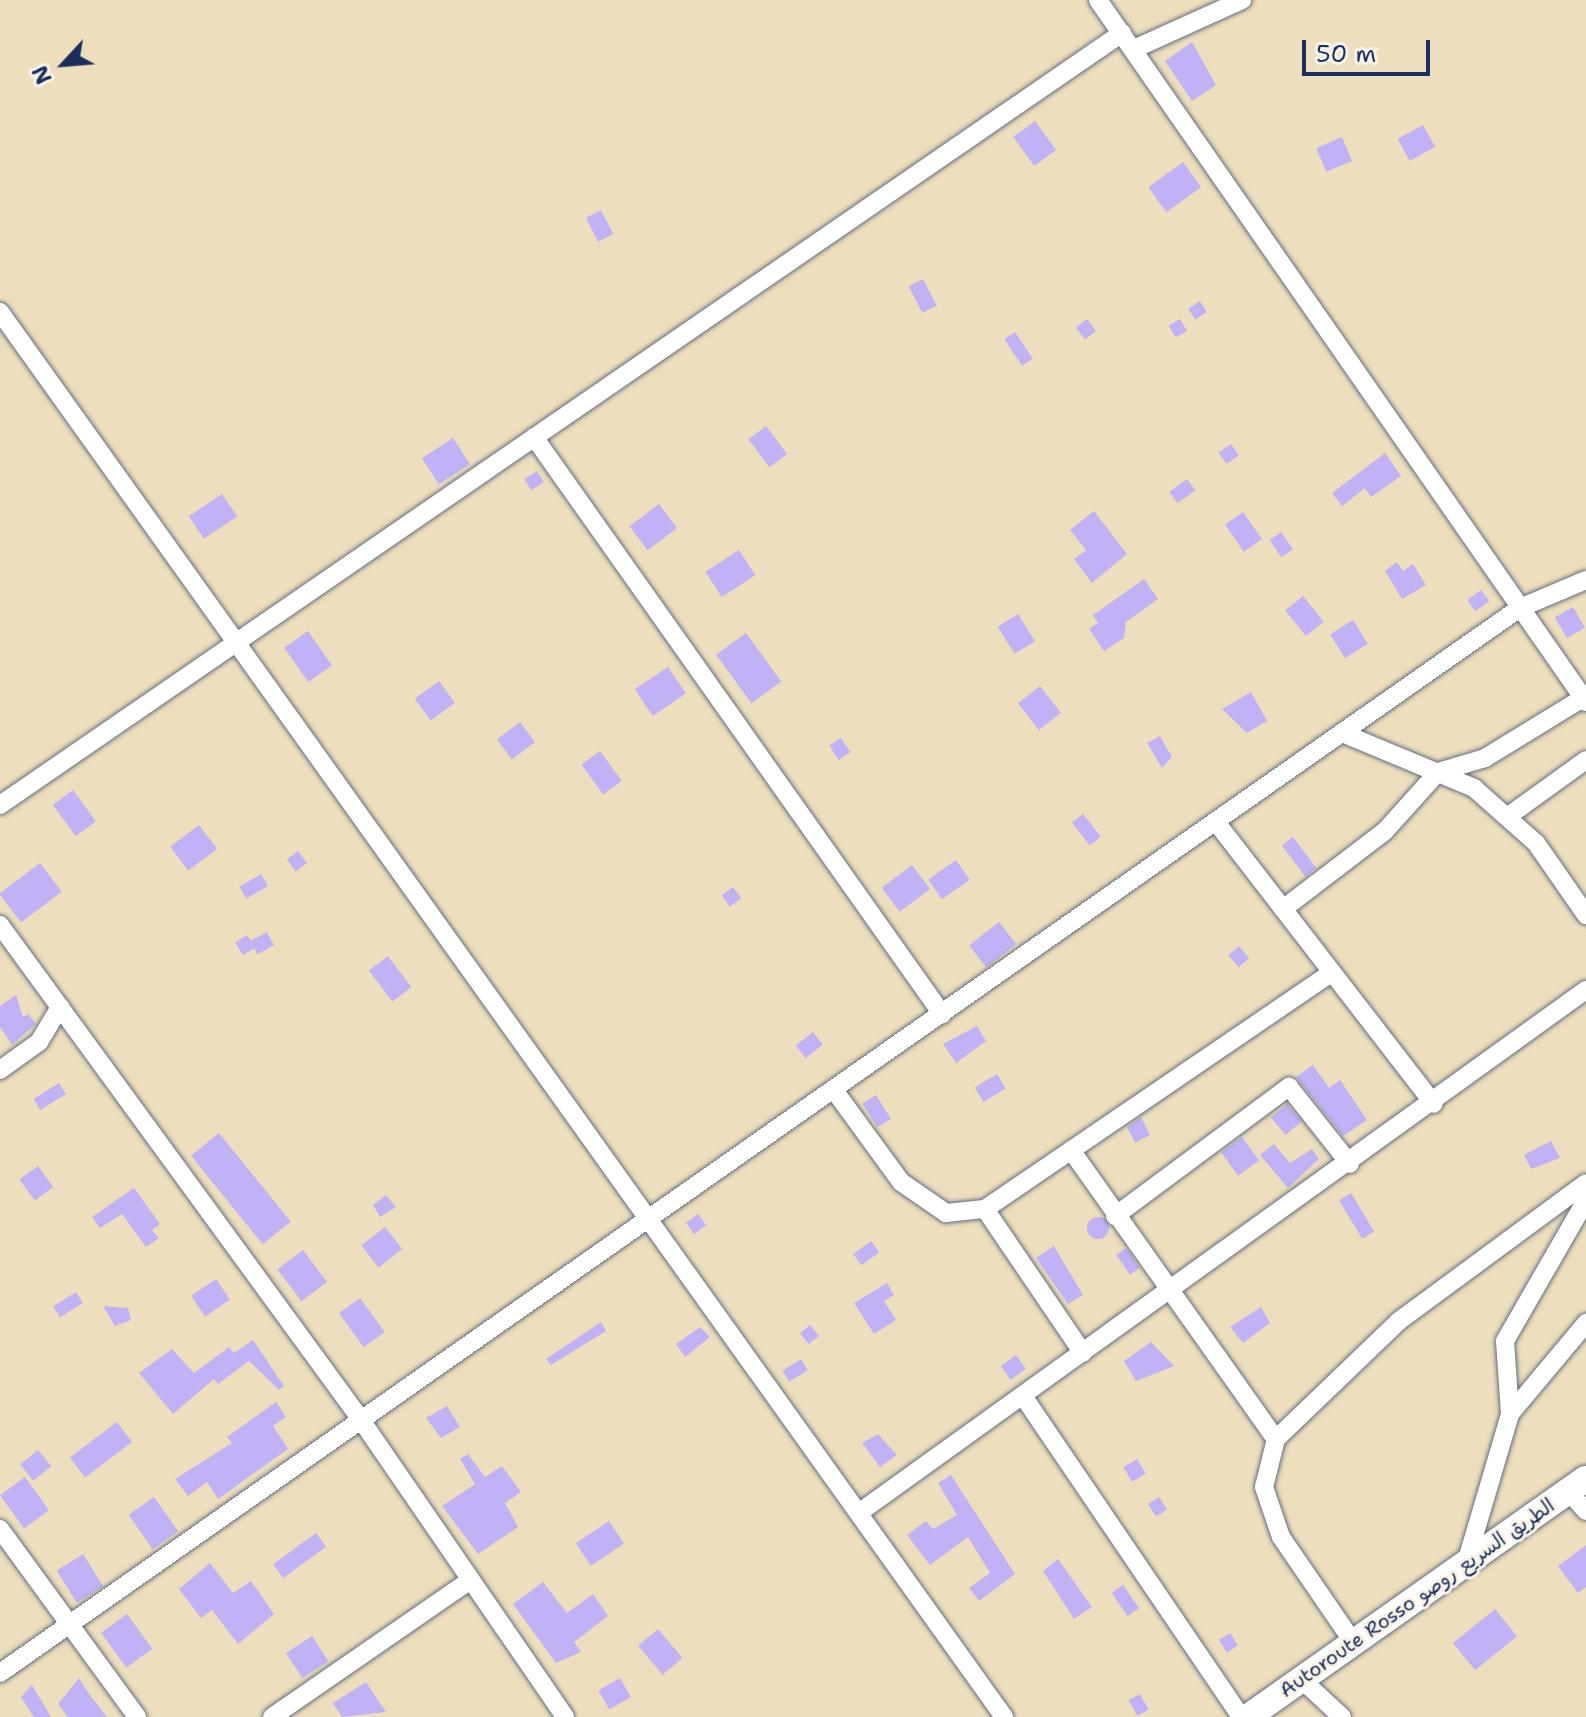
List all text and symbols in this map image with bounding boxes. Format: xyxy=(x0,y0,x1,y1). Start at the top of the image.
north arrow xyxy=(24,24,104,104)
scale bar xyxy=(1306,24,1434,74)
text: 50 m xyxy=(1316,38,1376,70)
text: N xyxy=(25,61,59,89)
street label: Autoroute Rosso الطريق السريع روصو xyxy=(1275,1493,1559,1703)

